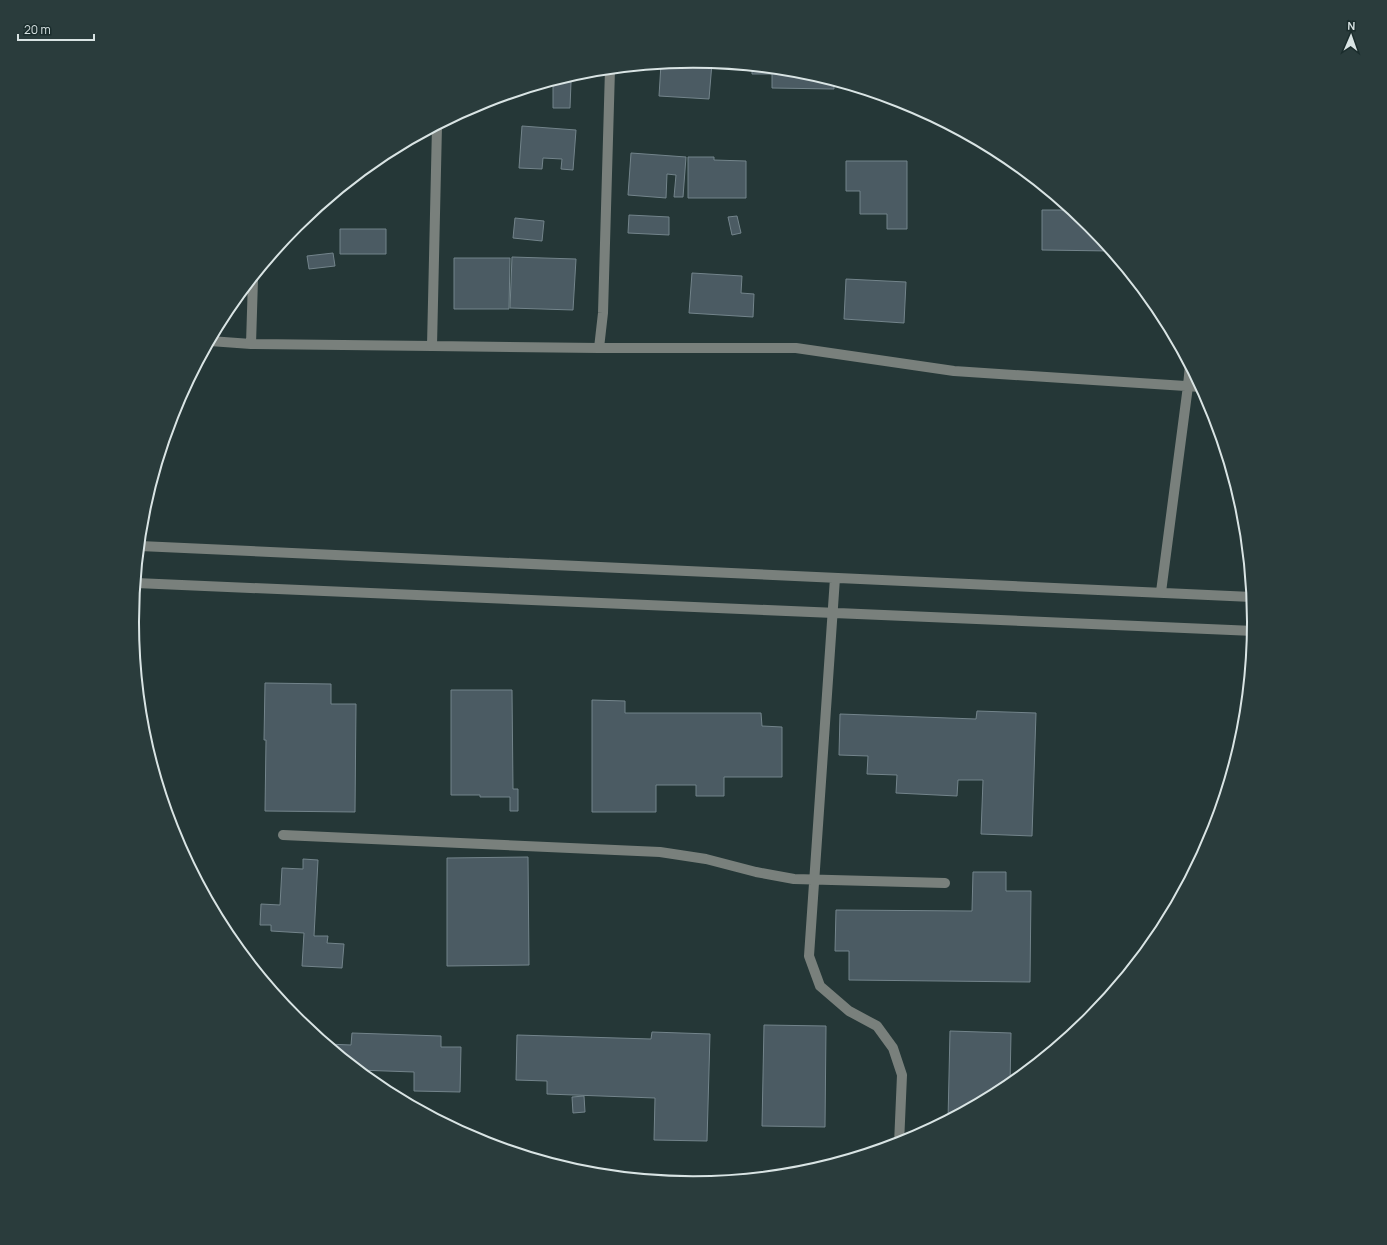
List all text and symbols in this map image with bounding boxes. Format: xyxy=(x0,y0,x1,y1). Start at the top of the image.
scale bar xyxy=(18,16,94,42)
north arrow xyxy=(1331,16,1371,56)
text: N xyxy=(1347,18,1356,33)
text: 20 m xyxy=(24,21,51,38)

